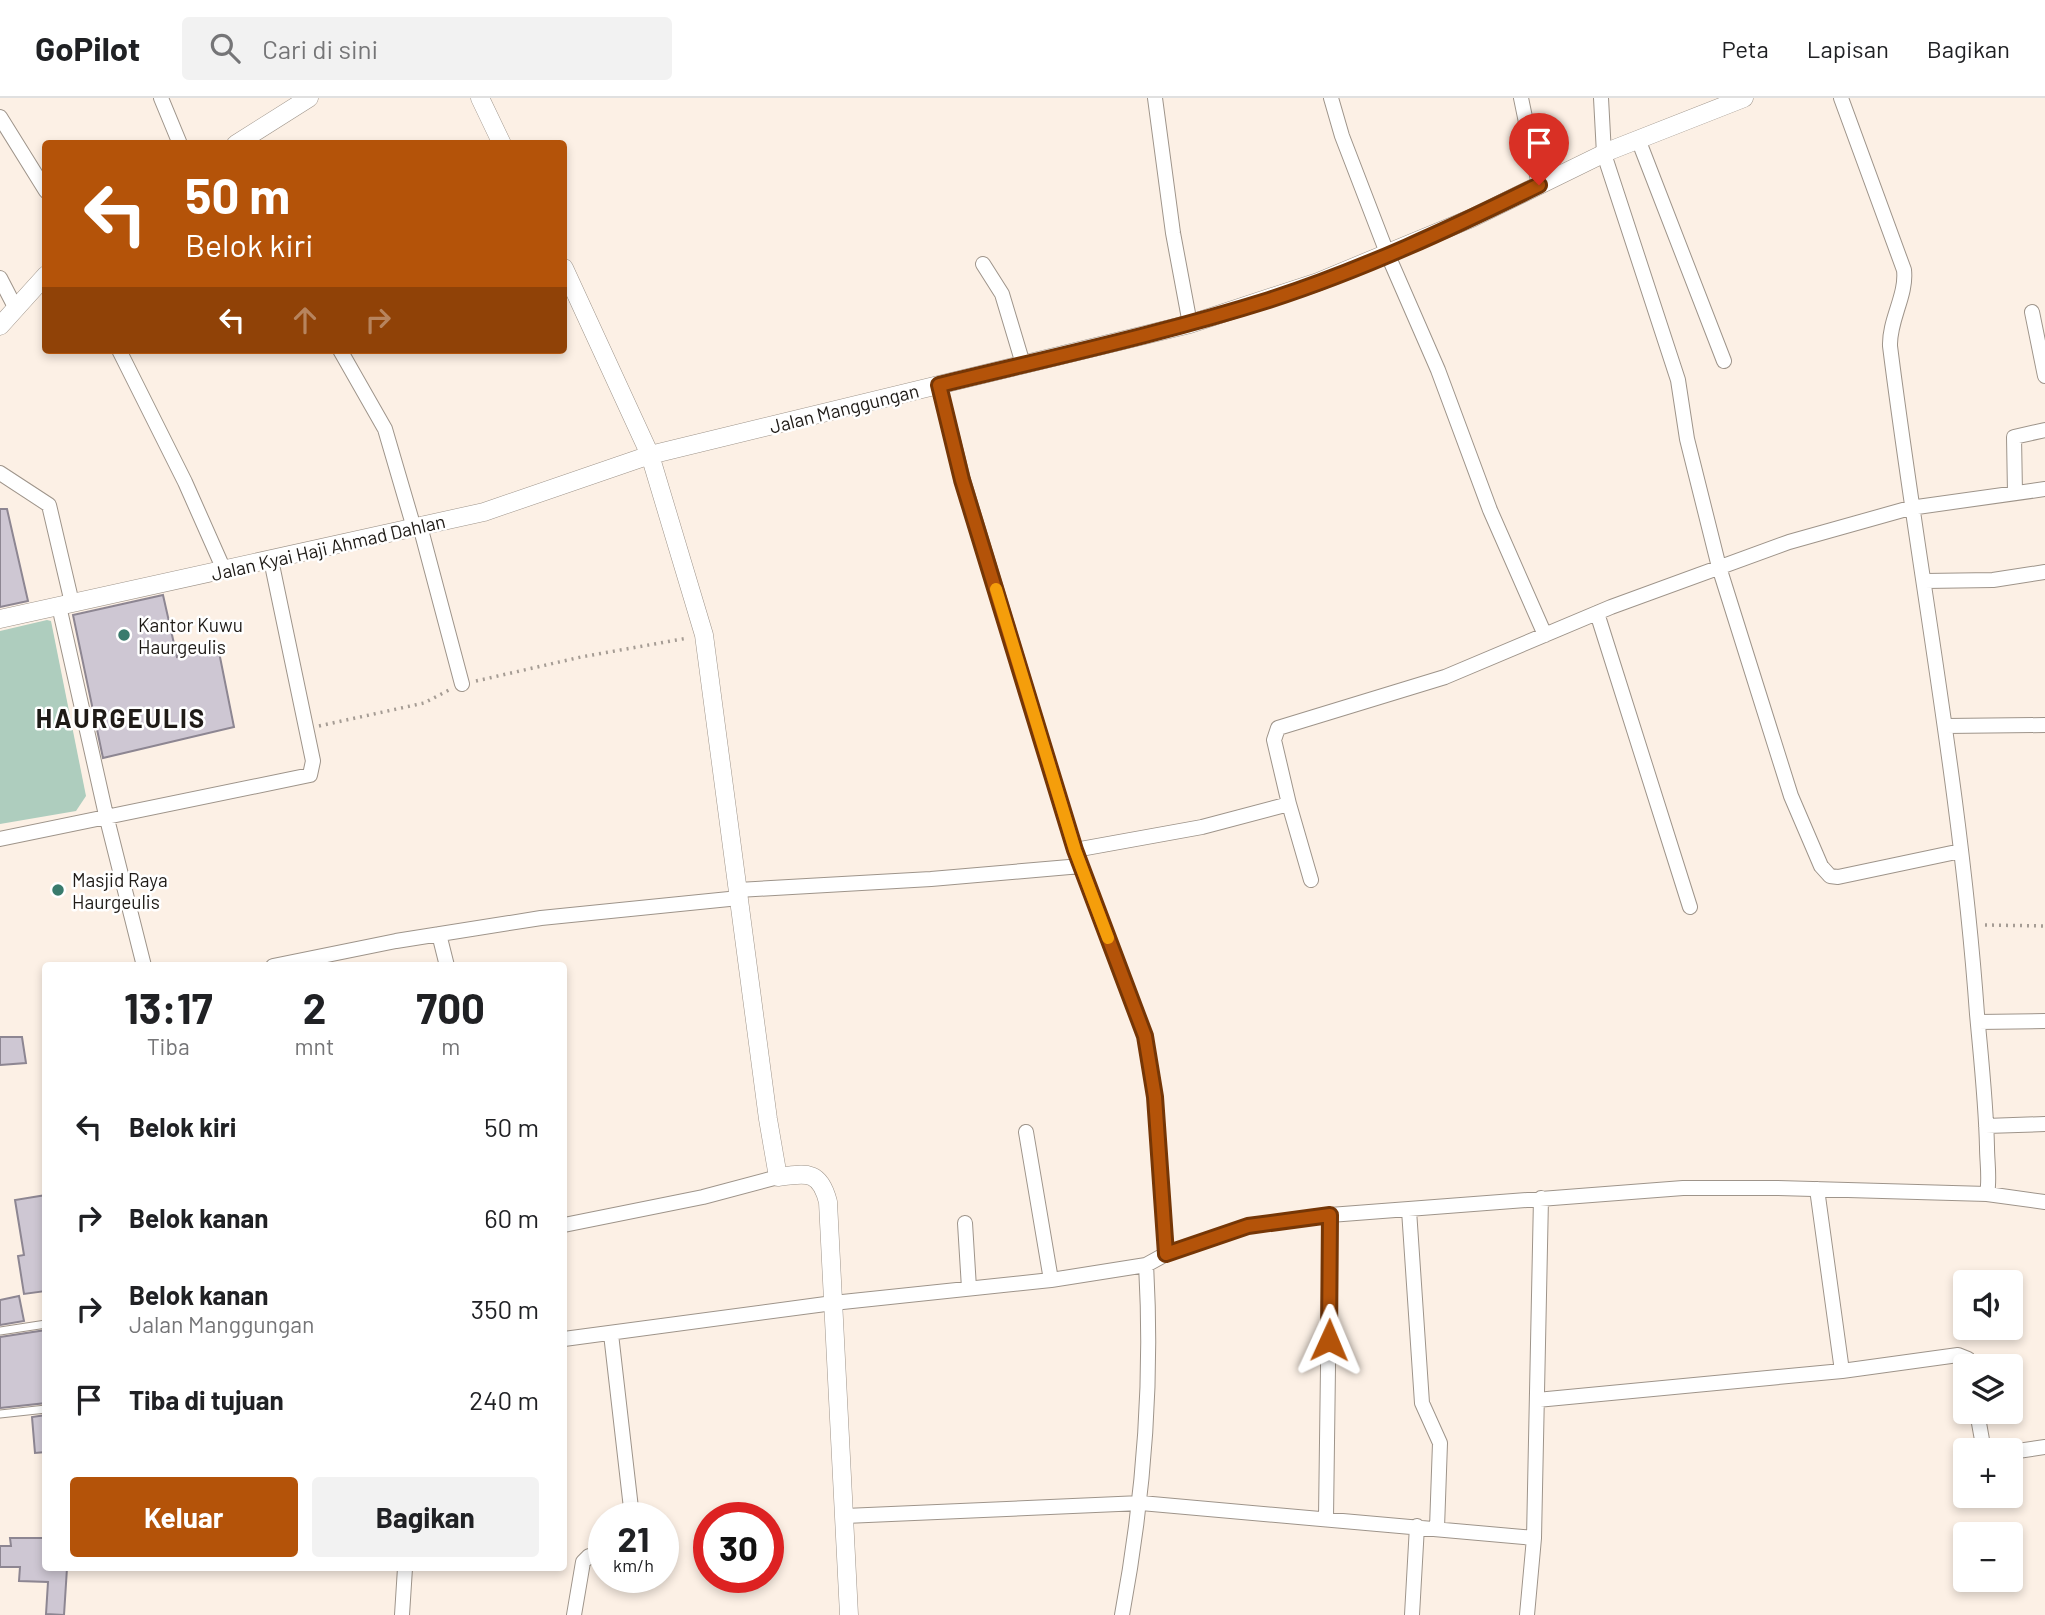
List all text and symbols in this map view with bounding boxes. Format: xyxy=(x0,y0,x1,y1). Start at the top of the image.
search box xyxy=(182,17,672,80)
text: GoPilot xyxy=(35,28,140,68)
icon: search xyxy=(206,29,244,67)
text: Cari di sini xyxy=(262,33,378,64)
text: Peta xyxy=(1721,34,1769,63)
text: Lapisan xyxy=(1807,34,1889,63)
text: Bagikan xyxy=(1927,34,2010,63)
pin xyxy=(1509,113,1569,185)
icon: arrive xyxy=(1520,124,1558,162)
text: 50 m xyxy=(185,165,290,224)
icon: left xyxy=(70,168,161,259)
text: Belok kiri xyxy=(185,225,313,263)
icon: left xyxy=(213,301,251,339)
icon: ahead xyxy=(286,301,324,339)
icon: right xyxy=(359,301,397,339)
street label: Jalan Manggungan xyxy=(767,378,921,438)
street label: Jalan Kyai Haji Ahmad Dahlan xyxy=(209,509,447,585)
place label: Kantor Kuwu Haurgeulis xyxy=(138,613,243,658)
marker: Kantor Kuwu Haurgeulis xyxy=(116,627,132,643)
district label: HAURGEULIS xyxy=(36,702,206,733)
place label: Masjid Raya Haurgeulis xyxy=(72,868,168,913)
marker: Masjid Raya Haurgeulis xyxy=(50,882,66,898)
text: 13:17 xyxy=(124,982,213,1032)
text: 2 xyxy=(303,982,326,1032)
text: 700 xyxy=(416,982,485,1032)
text: Tiba xyxy=(147,1032,190,1060)
text: mnt xyxy=(295,1032,334,1060)
text: m xyxy=(441,1032,460,1060)
icon: left xyxy=(70,1108,108,1146)
text: Belok kiri xyxy=(129,1111,236,1142)
text: 50 m xyxy=(484,1111,539,1142)
icon: right xyxy=(70,1199,108,1237)
text: Belok kanan xyxy=(129,1202,268,1233)
text: 60 m xyxy=(484,1202,539,1233)
map controls xyxy=(1953,1270,2023,1592)
button: sound xyxy=(1953,1270,2023,1340)
text: Belok kanan xyxy=(129,1279,268,1310)
icon: right xyxy=(70,1290,108,1328)
text: 350 m xyxy=(471,1293,539,1324)
position arrow xyxy=(1292,1303,1366,1377)
text: Jalan Manggungan xyxy=(129,1310,314,1338)
button: layers xyxy=(1953,1354,2023,1424)
icon: arrive xyxy=(70,1381,108,1419)
text: Tiba di tujuan xyxy=(129,1384,284,1415)
text: 240 m xyxy=(469,1384,539,1415)
button: + xyxy=(1953,1438,2023,1508)
button: Keluar xyxy=(70,1477,298,1557)
button: Bagikan xyxy=(312,1477,539,1557)
speed limit sign: 30 xyxy=(693,1502,784,1593)
text: 21 xyxy=(618,1517,649,1559)
button: − xyxy=(1953,1522,2023,1592)
text: km/h xyxy=(613,1554,654,1576)

